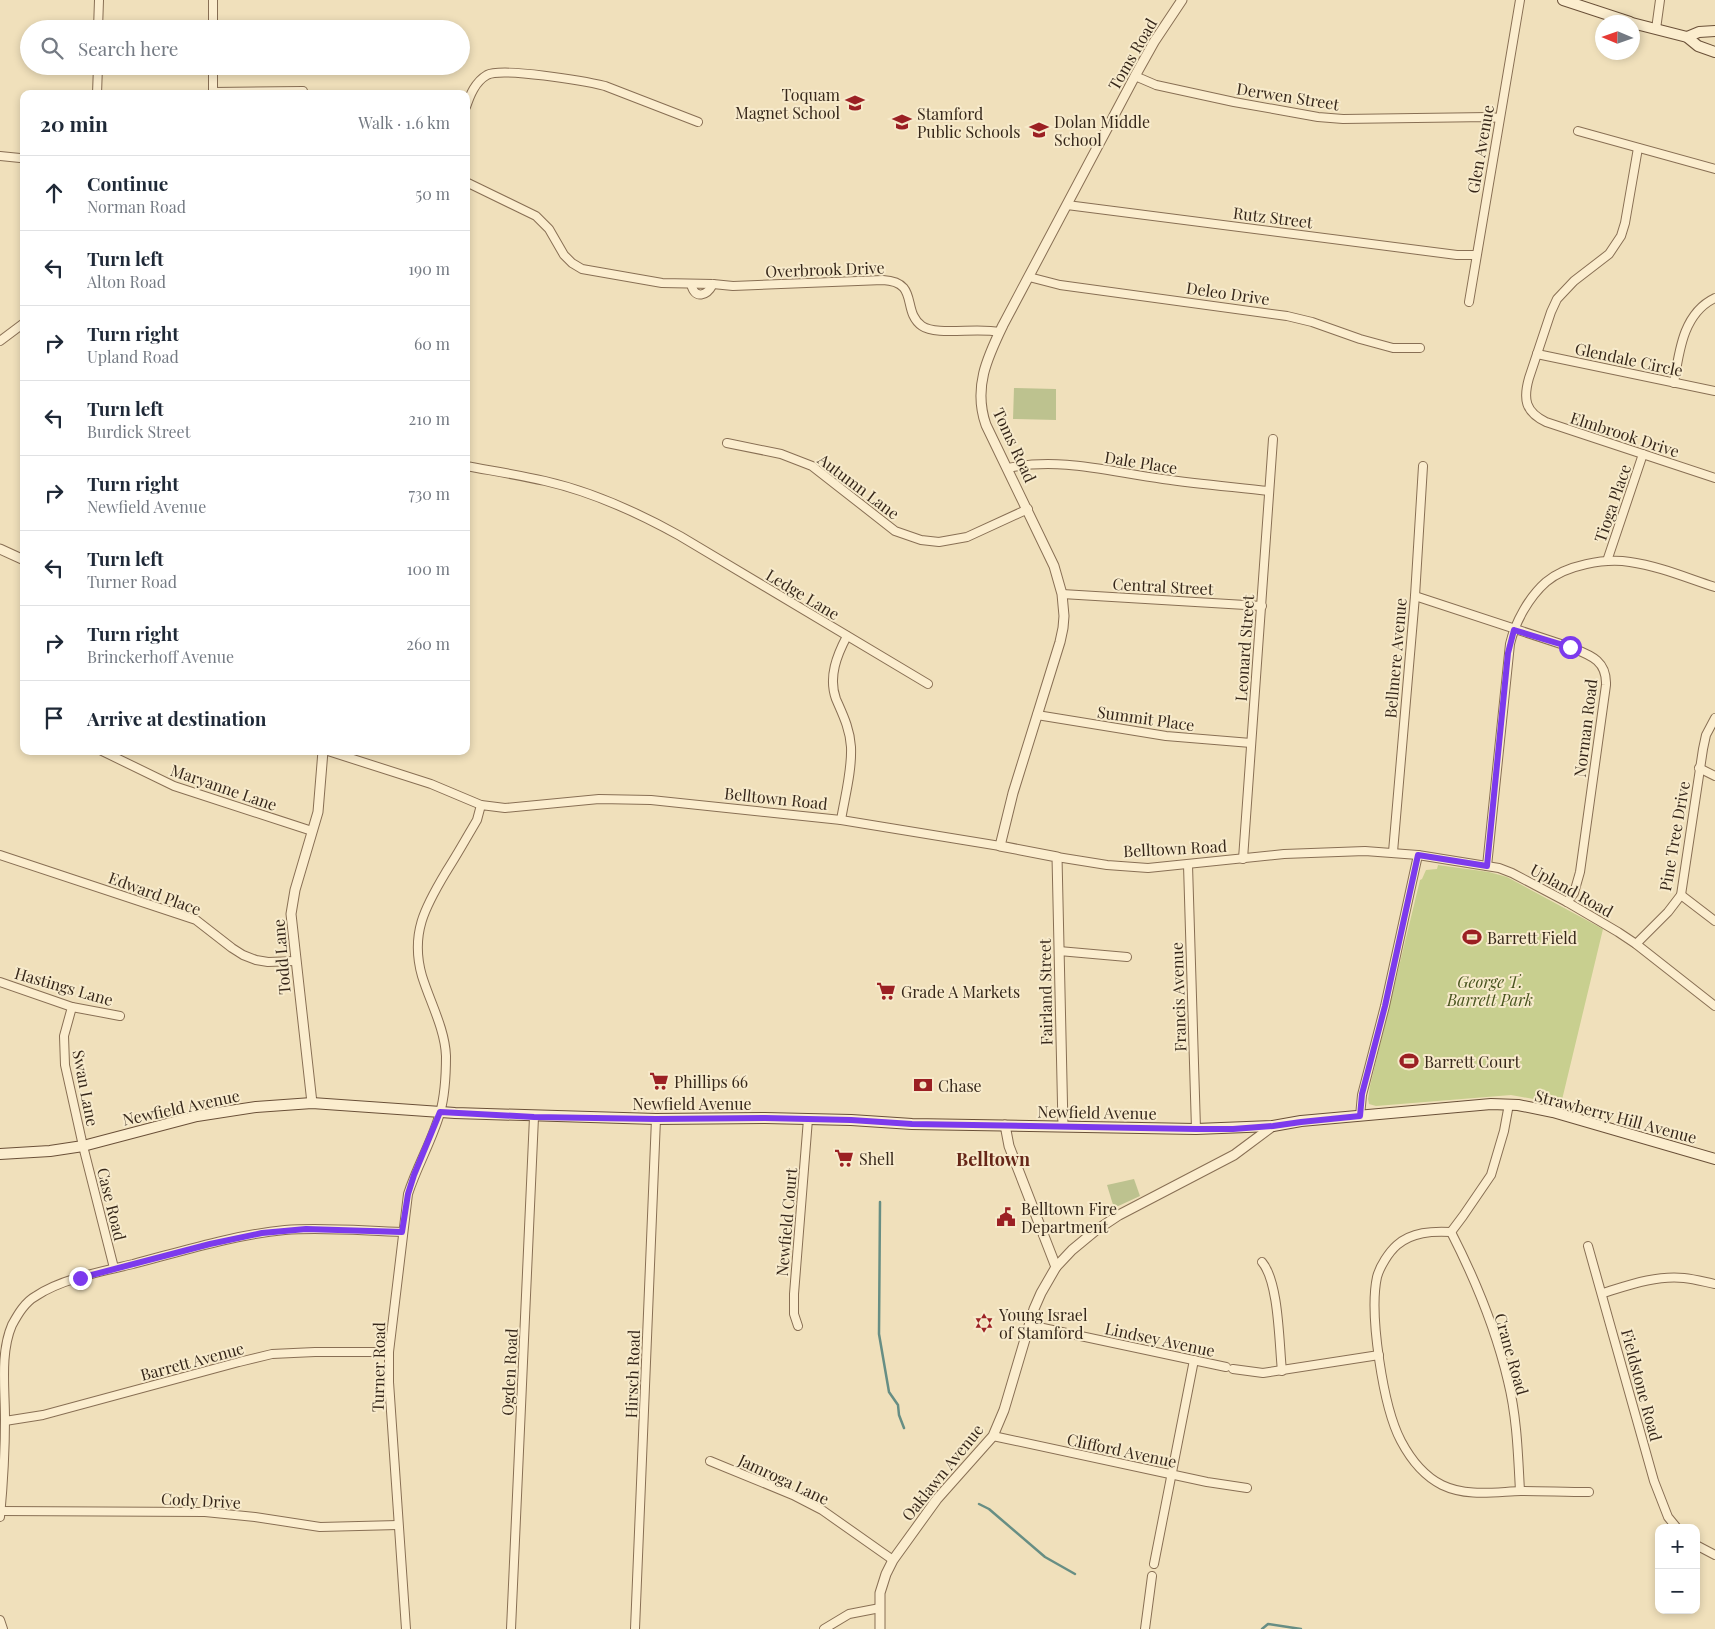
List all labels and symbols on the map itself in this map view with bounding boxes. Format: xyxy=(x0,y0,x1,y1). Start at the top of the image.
street label: Toms Road xyxy=(1103,14,1161,94)
north arrow xyxy=(1595,15,1640,60)
street label: Derwen Street xyxy=(1235,78,1341,115)
place label: Toquam Magnet School xyxy=(735,84,840,123)
school or university icon: Toquam Magnet School xyxy=(844,92,866,114)
place label: Stamford Public Schools xyxy=(917,103,1020,142)
street label: Glen Avenue xyxy=(1462,103,1498,195)
school or university icon: Stamford Public Schools xyxy=(891,111,913,133)
place label: Dolan Middle School xyxy=(1054,111,1150,150)
school or university icon: Dolan Middle School xyxy=(1028,119,1050,141)
street label: Rutz Street xyxy=(1232,202,1314,232)
street label: Overbrook Drive xyxy=(765,256,885,282)
street label: Deleo Drive xyxy=(1185,277,1271,309)
street label: Glendale Circle xyxy=(1573,337,1685,381)
street label: Toms Road xyxy=(989,404,1041,486)
street label: Elmbrook Drive xyxy=(1568,406,1682,462)
street label: Dale Place xyxy=(1103,446,1179,478)
street label: Autumn Lane xyxy=(813,448,904,523)
street label: Tioga Place xyxy=(1589,461,1635,545)
street label: Ledge Lane xyxy=(762,564,844,624)
street label: Central Street xyxy=(1112,573,1214,599)
street label: Leonard Street xyxy=(1230,594,1258,702)
street label: Bellmere Avenue xyxy=(1379,597,1411,719)
route start xyxy=(1559,636,1582,659)
street label: Norman Road xyxy=(1569,678,1601,778)
street label: Summit Place xyxy=(1096,701,1196,735)
street label: Maryanne Lane xyxy=(168,759,280,815)
street label: Pine Tree Drive xyxy=(1654,779,1694,893)
street label: Belltown Road xyxy=(723,782,829,814)
street label: Belltown Road xyxy=(1123,835,1227,861)
street label: Upland Road xyxy=(1527,859,1617,921)
street label: Edward Place xyxy=(106,867,204,919)
street label: Todd Lane xyxy=(267,918,295,996)
sports icon: Barrett Field xyxy=(1461,926,1483,948)
place label: Barrett Field xyxy=(1487,927,1577,948)
street label: Fairland Street xyxy=(1034,938,1056,1046)
street label: Francis Avenue xyxy=(1166,942,1190,1052)
street label: Hastings Lane xyxy=(12,962,116,1010)
park label: George T. Barrett Park xyxy=(1446,971,1533,1010)
supermarket icon: Grade A Markets xyxy=(875,980,897,1002)
place label: Grade A Markets xyxy=(901,981,1020,1002)
street label: Swan Lane xyxy=(68,1048,104,1128)
sports icon: Barrett Court xyxy=(1398,1050,1420,1072)
place label: Barrett Court xyxy=(1424,1051,1521,1072)
supermarket icon: Phillips 66 xyxy=(648,1070,670,1092)
place label: Phillips 66 xyxy=(674,1071,748,1092)
bank icon: Chase xyxy=(912,1074,934,1096)
place label: Chase xyxy=(938,1075,982,1096)
street label: Newfield Avenue xyxy=(121,1084,241,1130)
street label: Strawberry Hill Avenue xyxy=(1533,1084,1699,1148)
street label: Newfield Avenue xyxy=(632,1093,752,1114)
street label: Newfield Avenue xyxy=(1037,1100,1157,1124)
supermarket icon: Shell xyxy=(833,1147,855,1169)
district label: Belltown xyxy=(956,1147,1030,1171)
place label: Shell xyxy=(859,1148,895,1169)
street label: Case Road xyxy=(93,1165,131,1243)
street label: Newfield Court xyxy=(771,1167,801,1277)
place label: Belltown Fire Department xyxy=(1021,1198,1117,1237)
public building icon: Belltown Fire Department xyxy=(995,1206,1017,1228)
route end xyxy=(69,1267,92,1290)
place label: Young Israel of Stamford xyxy=(998,1304,1088,1343)
street label: Crane Road xyxy=(1490,1311,1534,1397)
synagogue icon: Young Israel of Stamford xyxy=(973,1312,995,1334)
street label: Lindsey Avenue xyxy=(1103,1317,1217,1361)
street label: Turner Road xyxy=(367,1322,389,1412)
street label: Fieldstone Road xyxy=(1617,1327,1667,1443)
street label: Ogden Road xyxy=(496,1328,522,1416)
street label: Hirsch Road xyxy=(620,1329,644,1419)
street label: Barrett Avenue xyxy=(138,1337,246,1385)
street label: Oaklawn Avenue xyxy=(896,1419,988,1525)
street label: Clifford Avenue xyxy=(1065,1428,1179,1472)
street label: Jamroga Lane xyxy=(734,1448,833,1509)
street label: Cody Drive xyxy=(161,1487,241,1513)

